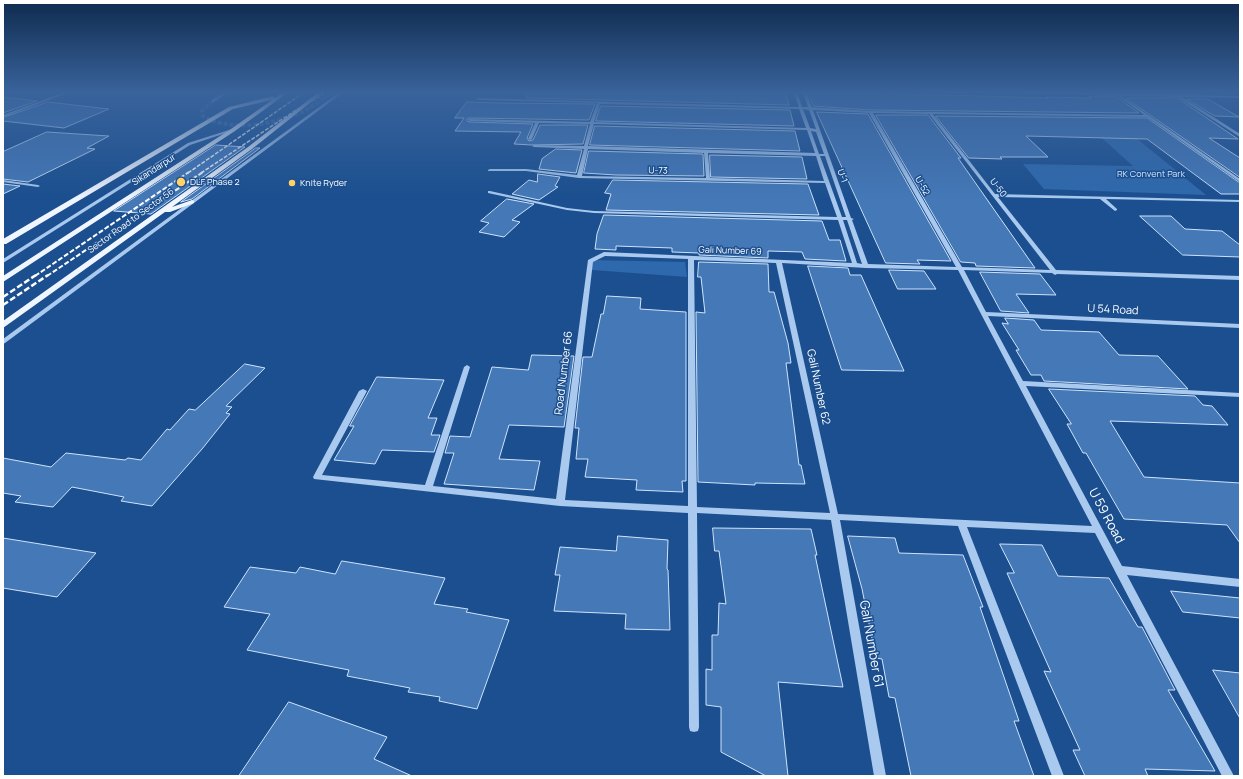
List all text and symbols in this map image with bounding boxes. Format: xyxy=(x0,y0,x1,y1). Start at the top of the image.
street label: Sikandarpur xyxy=(130,152,178,188)
street label: U-73 xyxy=(648,165,668,177)
street label: U-1 xyxy=(835,168,849,184)
park label: RK Convent Park xyxy=(1117,169,1185,179)
street label: U-52 xyxy=(912,175,932,197)
marker: DLF Phase 2 xyxy=(175,176,187,188)
street label: U-50 xyxy=(987,176,1009,200)
place label: DLF Phase 2 xyxy=(190,177,240,187)
marker: Knite Ryder xyxy=(287,178,297,188)
place label: Knite Ryder xyxy=(300,178,347,188)
street label: Sector Road to Sector 56 xyxy=(86,186,176,256)
street label: Gali Number 69 xyxy=(698,245,762,257)
street label: U 54 Road xyxy=(1087,302,1139,318)
street label: Road Number 66 xyxy=(552,330,576,416)
street label: Gali Number 62 xyxy=(804,348,832,426)
street label: U 59 Road xyxy=(1085,486,1127,546)
street label: Gali Number 61 xyxy=(856,599,886,689)

